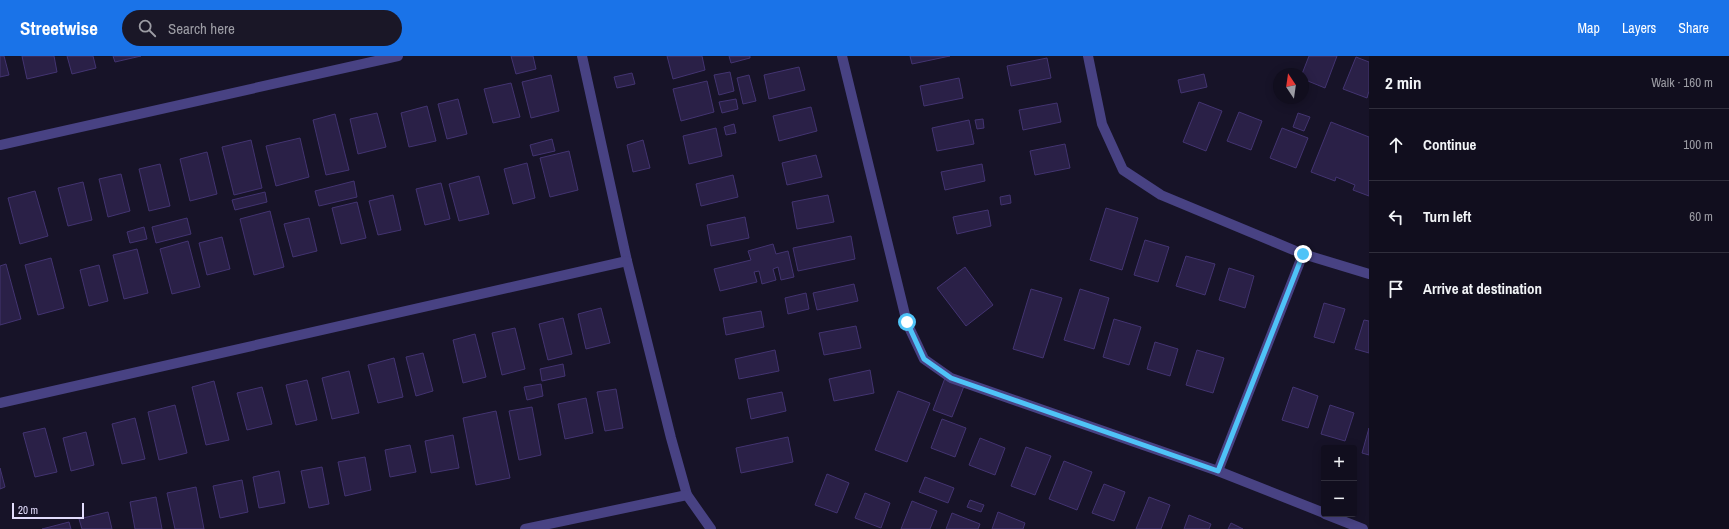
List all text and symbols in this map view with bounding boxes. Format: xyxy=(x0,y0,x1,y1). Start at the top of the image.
search box xyxy=(122,10,402,46)
text: Streetwise xyxy=(20,15,98,41)
icon: search xyxy=(136,17,158,39)
text: Search here xyxy=(168,18,235,39)
text: Map xyxy=(1578,19,1600,37)
text: Layers xyxy=(1622,19,1656,37)
text: Share xyxy=(1678,19,1709,37)
north arrow xyxy=(1273,68,1309,104)
text: 2 min xyxy=(1385,71,1421,94)
text: Walk · 160 m xyxy=(1651,74,1713,91)
icon: ahead xyxy=(1385,134,1407,156)
text: Continue xyxy=(1423,134,1476,155)
text: 100 m xyxy=(1683,136,1713,153)
icon: left xyxy=(1385,206,1407,228)
text: Turn left xyxy=(1423,206,1471,227)
text: 60 m xyxy=(1689,208,1713,225)
route end xyxy=(1294,245,1312,263)
icon: arrive xyxy=(1385,278,1407,300)
text: Arrive at destination xyxy=(1423,278,1542,299)
route start xyxy=(898,313,916,331)
map controls xyxy=(1321,445,1357,517)
button: + xyxy=(1321,445,1357,481)
button: − xyxy=(1321,481,1357,517)
scale bar xyxy=(12,501,84,520)
text: 20 m xyxy=(18,503,38,517)

